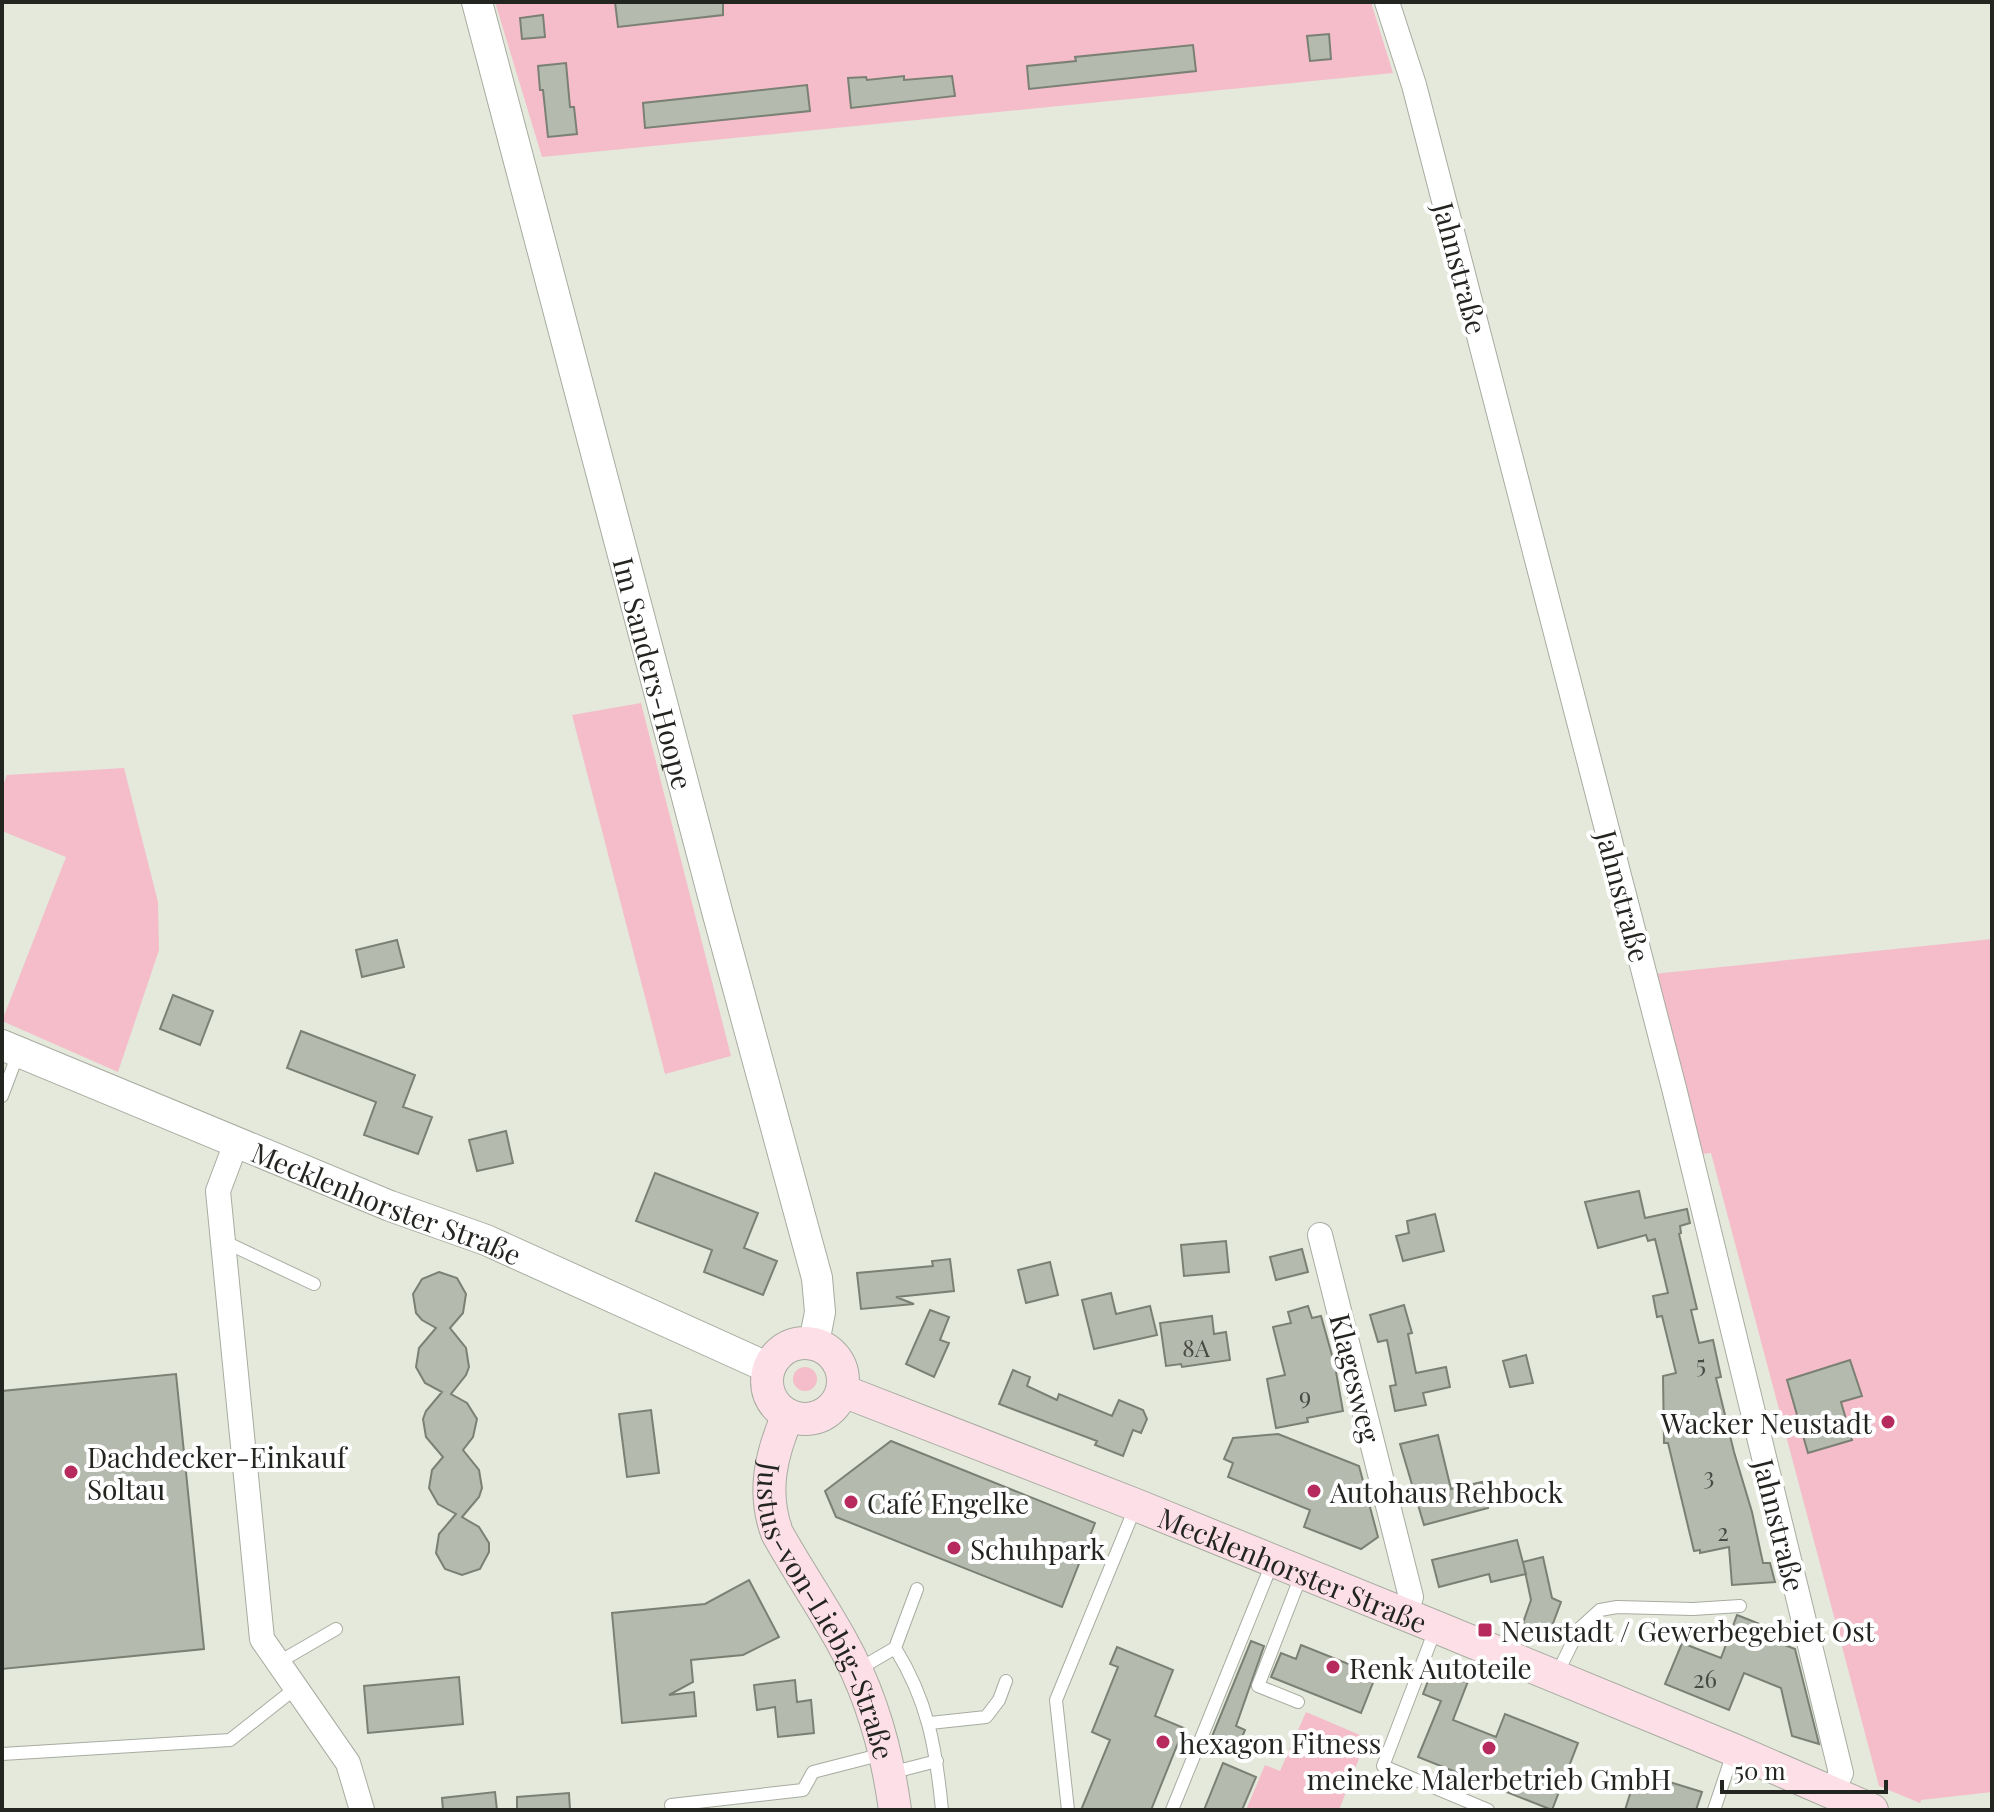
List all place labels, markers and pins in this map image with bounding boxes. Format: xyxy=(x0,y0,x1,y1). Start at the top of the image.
place label: Wacker Neustadt xyxy=(1660,1404,1873,1441)
marker: Wacker Neustadt xyxy=(1879,1413,1897,1431)
place label: Dachdecker-Einkauf Soltau xyxy=(87,1438,349,1507)
marker: Dachdecker-Einkauf Soltau xyxy=(62,1463,80,1481)
place label: Autohaus Rehbock xyxy=(1329,1473,1564,1510)
marker: Autohaus Rehbock xyxy=(1305,1482,1323,1500)
place label: Café Engelke xyxy=(867,1484,1029,1521)
marker: Café Engelke xyxy=(842,1493,860,1511)
place label: Schuhpark xyxy=(970,1530,1106,1567)
marker: Schuhpark xyxy=(945,1539,963,1557)
place label: Neustadt / Gewerbegebiet Ost xyxy=(1501,1612,1876,1649)
marker: Neustadt / Gewerbegebiet Ost xyxy=(1476,1621,1494,1639)
place label: Renk Autoteile xyxy=(1349,1649,1532,1686)
marker: Renk Autoteile xyxy=(1324,1658,1342,1676)
place label: hexagon Fitness xyxy=(1179,1724,1381,1761)
marker: hexagon Fitness xyxy=(1154,1733,1172,1751)
marker: meineke Malerbetrieb GmbH xyxy=(1480,1739,1498,1757)
place label: meineke Malerbetrieb GmbH xyxy=(1307,1760,1671,1797)

